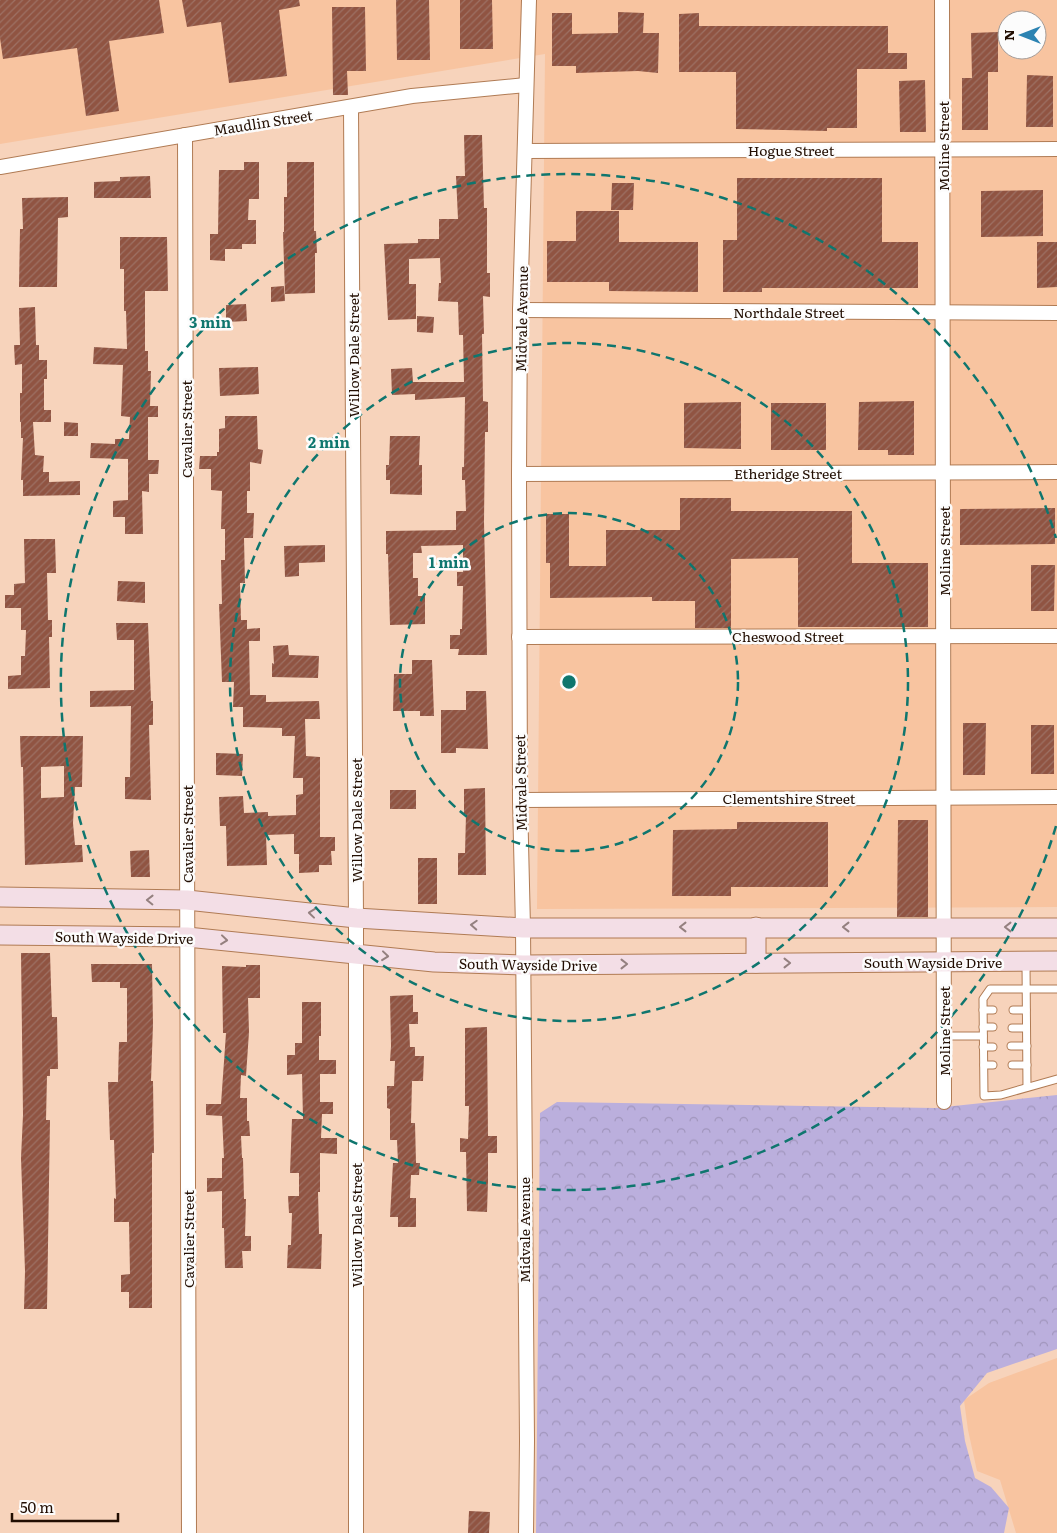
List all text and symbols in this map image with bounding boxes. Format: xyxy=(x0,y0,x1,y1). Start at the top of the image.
north arrow xyxy=(997,10,1047,60)
text: N xyxy=(998,29,1018,41)
street label: Moline Street xyxy=(933,100,953,191)
street label: Maudlin Street xyxy=(212,104,314,140)
street label: Hogue Street xyxy=(748,140,835,160)
street label: Midvale Avenue xyxy=(510,266,532,372)
street label: Willow Dale Street xyxy=(343,292,363,417)
street label: Northdale Street xyxy=(733,302,845,322)
text: 3 min xyxy=(189,310,232,333)
street label: Cavalier Street xyxy=(176,380,196,478)
text: 2 min xyxy=(308,430,351,453)
street label: Etheridge Street xyxy=(734,463,842,483)
street label: Moline Street xyxy=(934,505,954,596)
text: 1 min xyxy=(429,550,470,573)
street label: Cheswood Street xyxy=(732,626,844,646)
centre of rings xyxy=(560,673,578,691)
street label: Midvale Street xyxy=(509,734,531,832)
street label: Willow Dale Street xyxy=(346,757,366,882)
street label: Cavalier Street xyxy=(177,785,197,883)
street label: Clementshire Street xyxy=(722,788,856,808)
one-way arrow xyxy=(146,895,154,905)
one-way arrow xyxy=(308,908,316,919)
one-way arrow xyxy=(470,919,478,930)
one-way arrow xyxy=(679,922,687,932)
one-way arrow xyxy=(842,922,850,932)
one-way arrow xyxy=(1004,922,1012,932)
street label: South Wayside Drive xyxy=(55,926,193,948)
one-way arrow xyxy=(220,934,228,945)
one-way arrow xyxy=(382,950,390,961)
street label: South Wayside Drive xyxy=(864,952,1002,972)
street label: South Wayside Drive xyxy=(459,953,597,975)
one-way arrow xyxy=(783,958,791,968)
one-way arrow xyxy=(620,959,628,969)
street label: Moline Street xyxy=(934,985,954,1076)
street label: Willow Dale Street xyxy=(346,1162,366,1287)
street label: Midvale Avenue xyxy=(514,1177,534,1283)
street label: Cavalier Street xyxy=(178,1190,198,1288)
scale bar xyxy=(12,1490,119,1522)
text: 50 m xyxy=(20,1495,54,1518)

